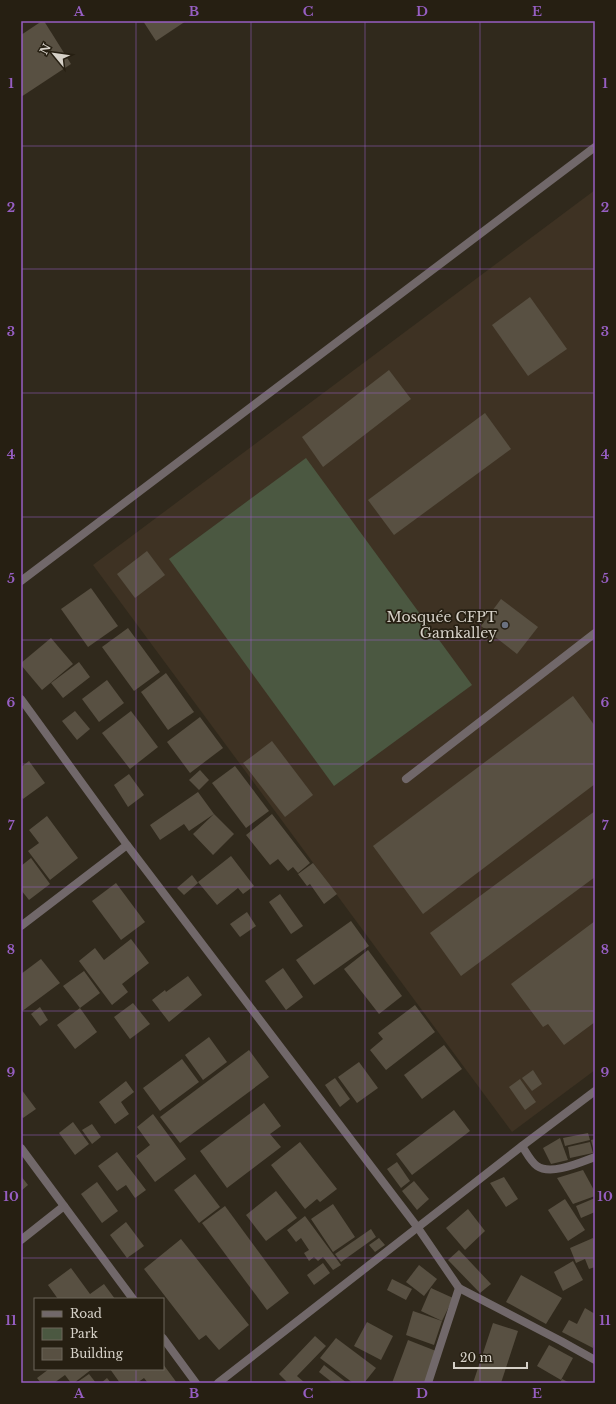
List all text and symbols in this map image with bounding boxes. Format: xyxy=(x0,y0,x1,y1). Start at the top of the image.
text: A xyxy=(73,3,85,20)
text: B xyxy=(189,3,199,20)
text: C xyxy=(303,3,314,20)
text: D xyxy=(416,3,428,20)
text: E xyxy=(532,3,542,20)
north arrow xyxy=(34,34,74,74)
text: N xyxy=(37,41,54,57)
text: 1 xyxy=(8,75,14,92)
text: 1 xyxy=(602,75,608,92)
text: 2 xyxy=(7,199,15,216)
text: 2 xyxy=(601,199,609,216)
text: 3 xyxy=(7,323,15,340)
text: 3 xyxy=(601,323,609,340)
text: 4 xyxy=(7,446,16,463)
text: 4 xyxy=(601,446,610,463)
text: 5 xyxy=(7,570,15,587)
text: 5 xyxy=(601,570,609,587)
place label: Mosquée CFPT Gamkalley xyxy=(387,608,497,642)
marker: Mosquée CFPT Gamkalley xyxy=(500,620,510,630)
text: 6 xyxy=(7,694,16,711)
text: 6 xyxy=(601,694,610,711)
text: 7 xyxy=(8,817,15,834)
text: 7 xyxy=(602,817,609,834)
text: 8 xyxy=(7,941,15,958)
text: 8 xyxy=(601,941,609,958)
text: 9 xyxy=(7,1064,16,1081)
text: 9 xyxy=(601,1064,610,1081)
text: 10 xyxy=(3,1188,19,1205)
text: 10 xyxy=(597,1188,613,1205)
legend xyxy=(34,1298,164,1370)
text: Road xyxy=(70,1306,102,1321)
text: 11 xyxy=(5,1312,17,1329)
text: 11 xyxy=(599,1312,611,1329)
text: Park xyxy=(70,1326,98,1341)
scale bar xyxy=(454,1344,527,1370)
text: Building xyxy=(70,1346,124,1361)
text: 20 m xyxy=(460,1350,492,1365)
text: A xyxy=(73,1385,85,1402)
text: B xyxy=(189,1385,199,1402)
text: C xyxy=(303,1385,314,1402)
text: D xyxy=(416,1385,428,1402)
text: E xyxy=(532,1385,542,1402)

